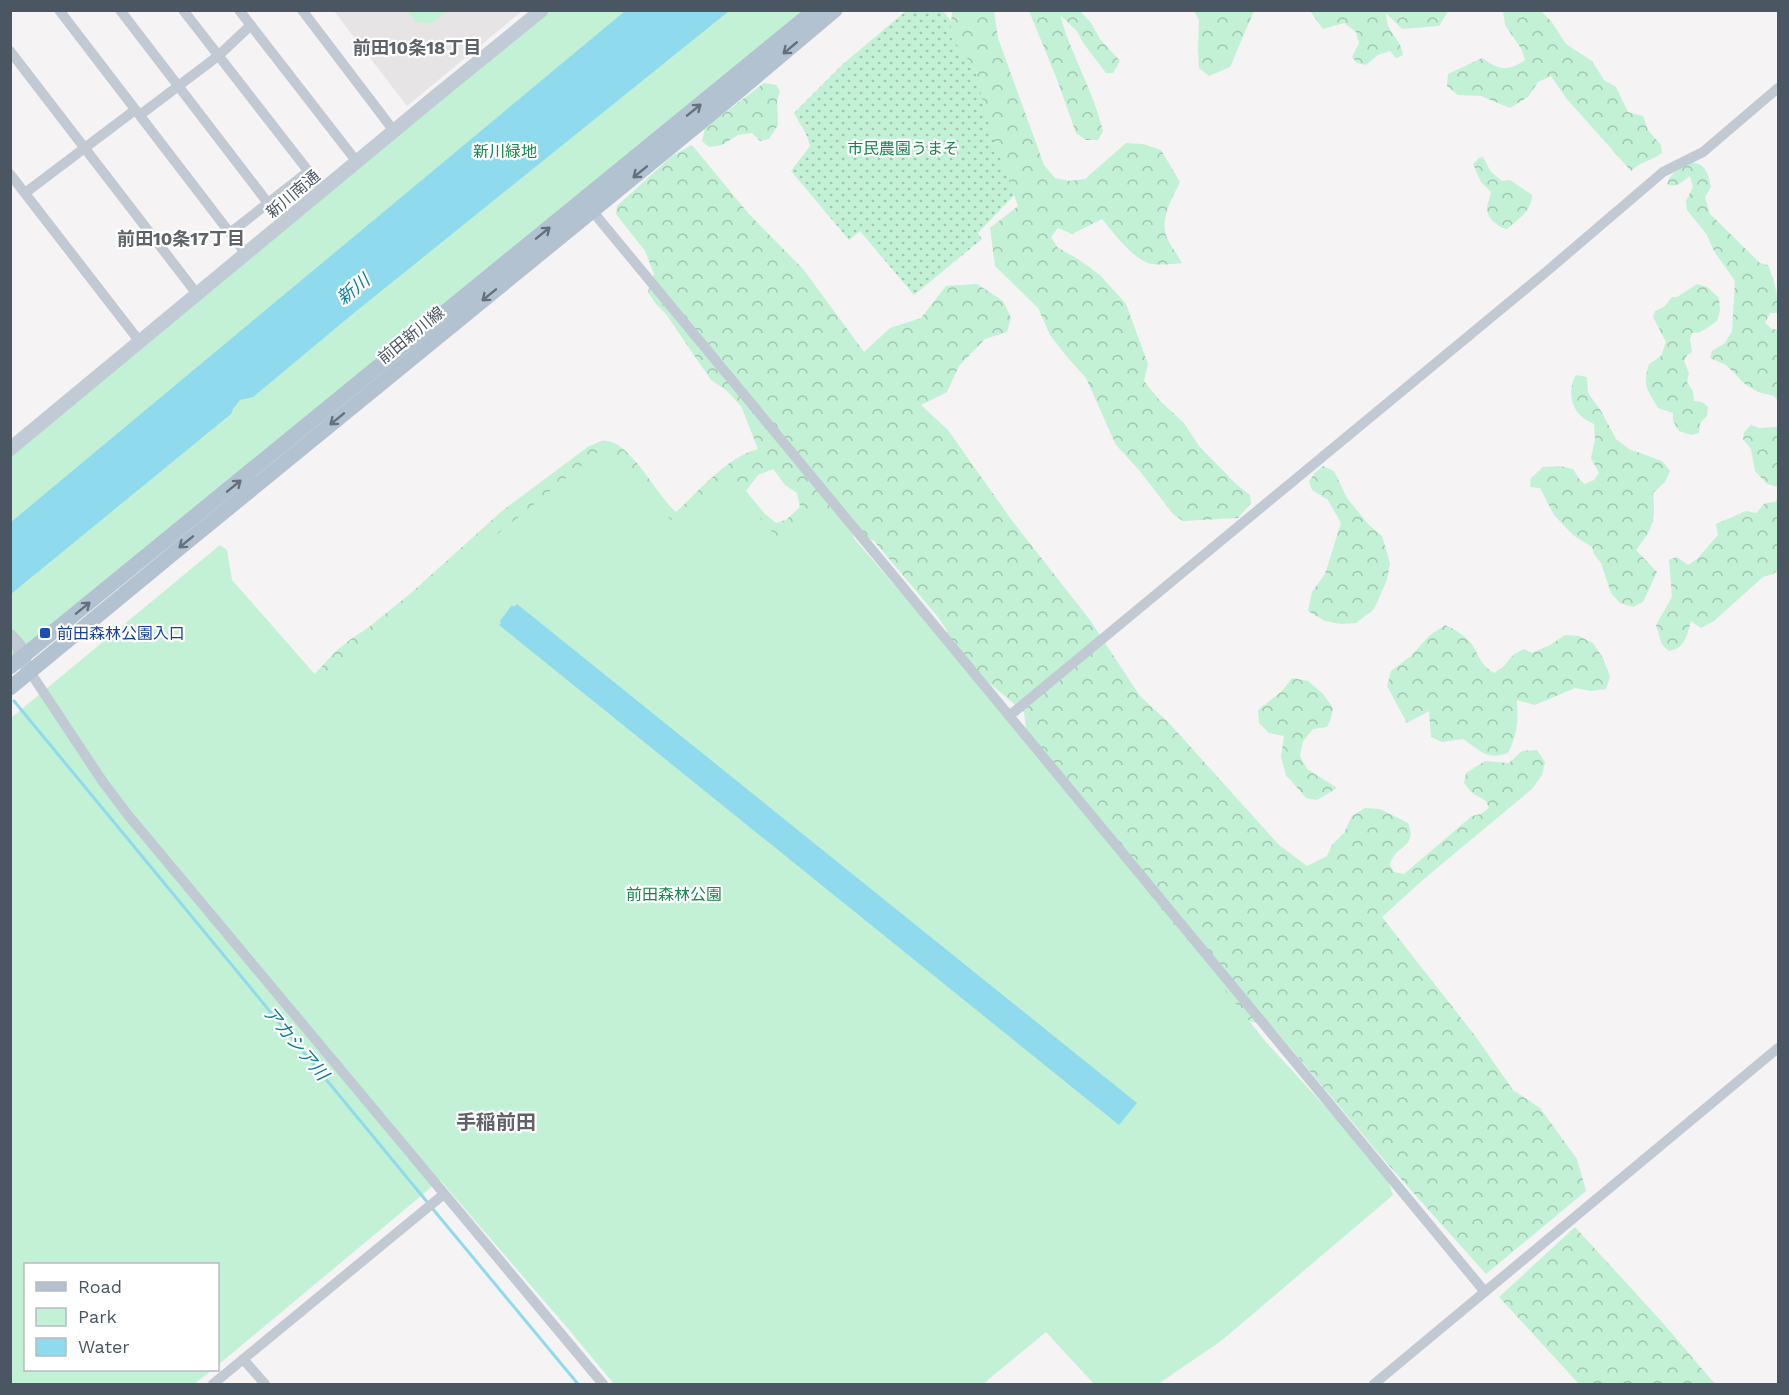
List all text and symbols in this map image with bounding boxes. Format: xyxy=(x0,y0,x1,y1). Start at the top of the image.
district label: 前田10条18丁目 xyxy=(353,37,481,58)
one-way arrow xyxy=(783,41,798,55)
one-way arrow xyxy=(686,103,702,116)
park label: 市民農園うまそ xyxy=(847,139,959,158)
park label: 新川緑地 xyxy=(473,142,537,161)
street label: 新川南通 xyxy=(262,166,324,222)
one-way arrow xyxy=(632,166,648,179)
one-way arrow xyxy=(535,227,551,240)
district label: 前田10条17丁目 xyxy=(117,228,245,249)
water label: 新川 xyxy=(332,268,375,308)
one-way arrow xyxy=(481,289,497,302)
street label: 前田新川線 xyxy=(374,302,448,368)
one-way arrow xyxy=(330,412,346,425)
one-way arrow xyxy=(226,479,242,492)
one-way arrow xyxy=(179,535,194,549)
one-way arrow xyxy=(75,602,91,615)
place label: 前田森林公園入口 xyxy=(57,624,185,643)
marker: 前田森林公園入口 xyxy=(38,626,52,640)
park label: 前田森林公園 xyxy=(626,885,722,904)
water label: アカシア川 xyxy=(259,1002,334,1086)
district label: 手稲前田 xyxy=(456,1110,536,1134)
legend xyxy=(24,1263,219,1371)
text: Road xyxy=(78,1276,122,1297)
text: Park xyxy=(78,1306,117,1327)
text: Water xyxy=(78,1336,130,1357)

